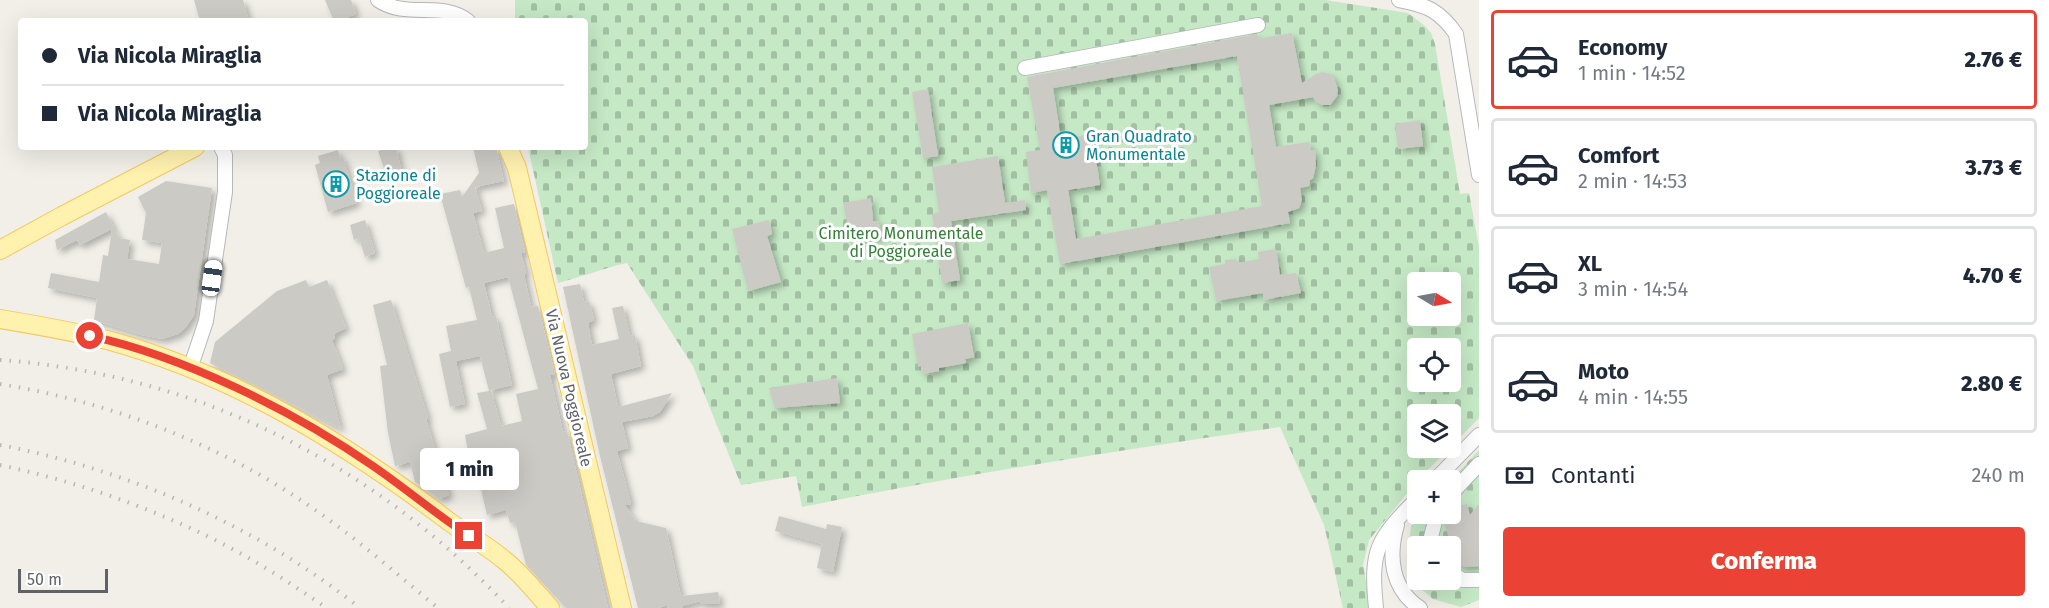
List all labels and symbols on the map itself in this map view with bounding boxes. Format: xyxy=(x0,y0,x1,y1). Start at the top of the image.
place label: Gran Quadrato Monumentale xyxy=(1086,127,1192,164)
building icon: Gran Quadrato Monumentale xyxy=(1051,130,1081,160)
place label: Stazione di Poggioreale xyxy=(356,166,441,203)
building icon: Stazione di Poggioreale xyxy=(321,169,351,199)
park label: Cimitero Monumentale di Poggioreale xyxy=(818,224,984,261)
car xyxy=(201,259,223,297)
north arrow xyxy=(1407,272,1461,326)
street label: Via Nuova Poggioreale xyxy=(542,307,596,469)
route start xyxy=(76,322,103,349)
callout: 1 min xyxy=(420,449,518,491)
route end xyxy=(455,522,482,549)
scale bar xyxy=(18,566,108,594)

